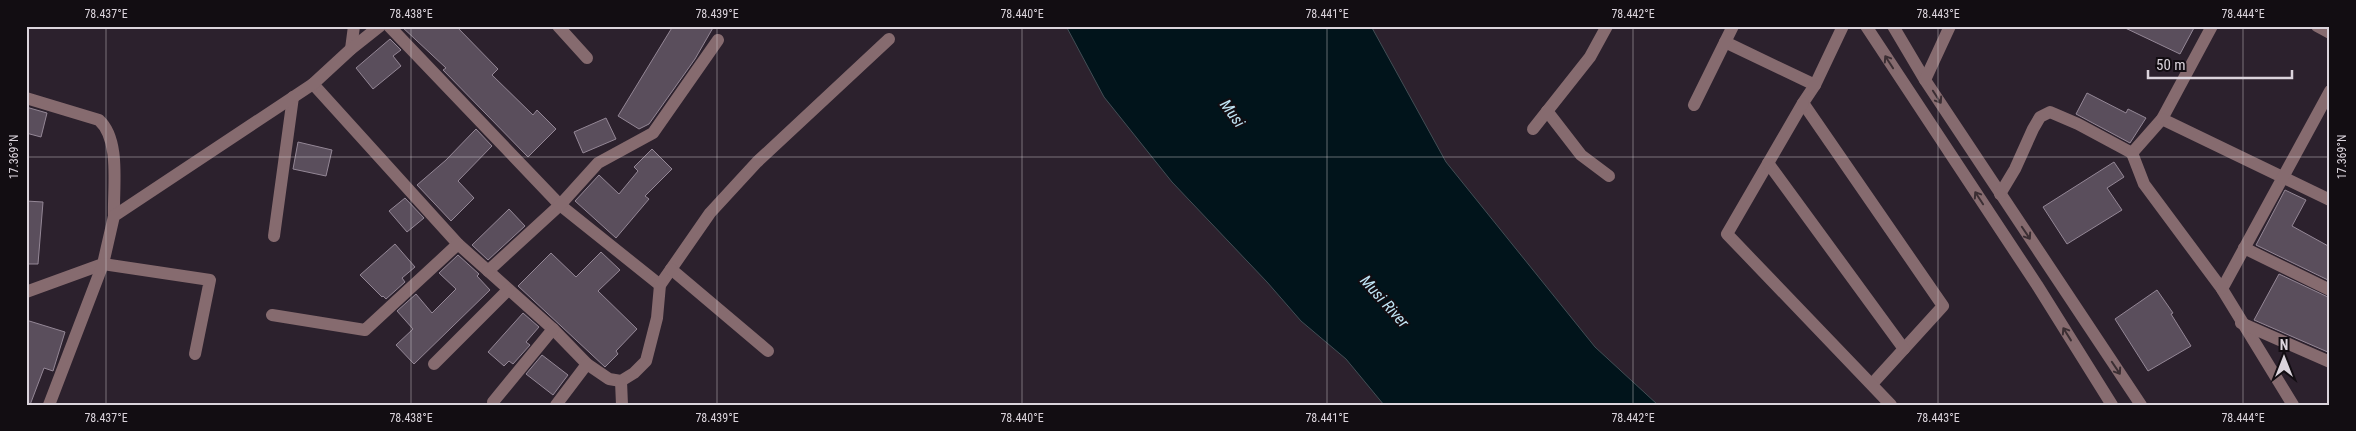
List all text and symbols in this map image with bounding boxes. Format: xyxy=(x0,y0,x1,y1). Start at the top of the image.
text: 78.437°E xyxy=(84,7,128,21)
text: 78.438°E xyxy=(389,7,433,21)
text: 78.439°E xyxy=(695,7,739,21)
text: 78.440°E xyxy=(1000,7,1044,21)
text: 78.441°E xyxy=(1305,7,1349,21)
text: 78.442°E xyxy=(1611,7,1655,21)
text: 78.443°E xyxy=(1916,7,1960,21)
text: 78.444°E xyxy=(2221,7,2265,21)
scale bar xyxy=(2148,48,2292,80)
one-way arrow xyxy=(1884,55,1895,69)
text: 50 m xyxy=(2156,56,2186,74)
one-way arrow xyxy=(1932,90,1942,104)
water label: Musi xyxy=(1216,96,1249,131)
text: 17.369°N xyxy=(7,135,21,179)
text: 17.369°N xyxy=(2335,135,2349,179)
one-way arrow xyxy=(1974,191,1984,205)
one-way arrow xyxy=(2021,226,2032,240)
water label: Musi River xyxy=(1356,271,1414,332)
one-way arrow xyxy=(2062,327,2073,341)
north arrow xyxy=(2258,334,2308,384)
text: N xyxy=(2280,337,2288,353)
one-way arrow xyxy=(2112,361,2122,375)
text: 78.437°E xyxy=(84,411,128,425)
text: 78.438°E xyxy=(389,411,433,425)
text: 78.439°E xyxy=(695,411,739,425)
text: 78.440°E xyxy=(1000,411,1044,425)
text: 78.441°E xyxy=(1305,411,1349,425)
text: 78.442°E xyxy=(1611,411,1655,425)
text: 78.443°E xyxy=(1916,411,1960,425)
text: 78.444°E xyxy=(2221,411,2265,425)

